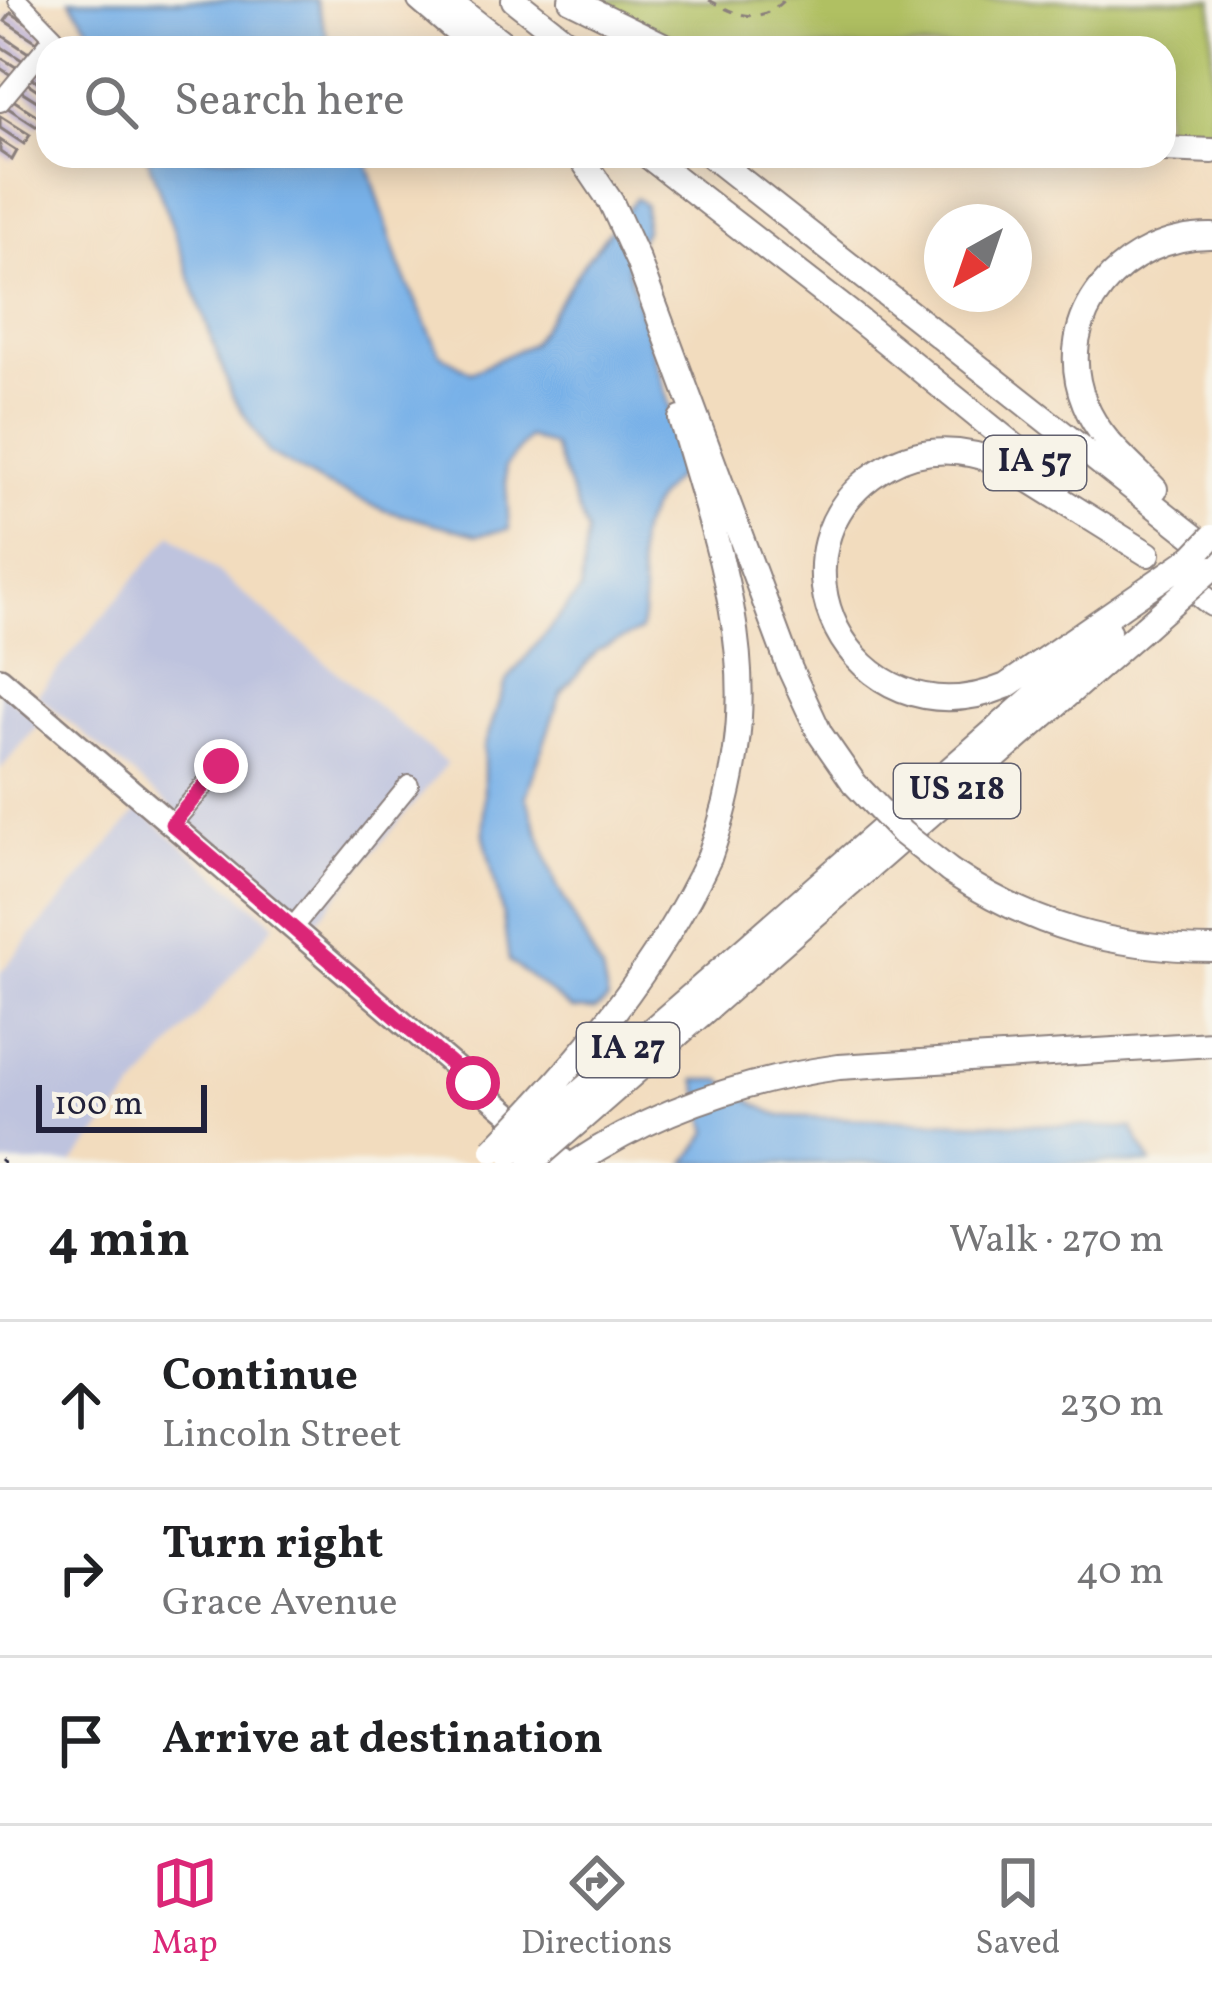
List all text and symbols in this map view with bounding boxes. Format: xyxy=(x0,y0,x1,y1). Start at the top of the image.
search box xyxy=(36,36,1176,168)
icon: search xyxy=(78,69,144,135)
text: Search here xyxy=(174,71,405,134)
north arrow xyxy=(924,204,1032,312)
road number: IA 57 xyxy=(984,436,1086,490)
route end xyxy=(194,739,248,793)
road number: US 218 xyxy=(894,764,1020,818)
road number: IA 27 xyxy=(577,1023,679,1077)
route start xyxy=(446,1056,500,1110)
scale bar xyxy=(36,1079,207,1132)
text: 100 m xyxy=(54,1083,143,1129)
text: 4 min xyxy=(48,1206,190,1277)
text: Walk · 270 m xyxy=(949,1214,1164,1268)
text: Continue xyxy=(162,1346,358,1409)
icon: ahead xyxy=(48,1372,114,1438)
text: 230 m xyxy=(1059,1378,1164,1432)
text: Lincoln Street xyxy=(162,1409,402,1463)
text: Turn right xyxy=(162,1514,383,1577)
icon: right xyxy=(48,1540,114,1606)
text: 40 m xyxy=(1076,1546,1164,1600)
text: Grace Avenue xyxy=(162,1577,398,1631)
icon: arrive xyxy=(48,1708,114,1774)
text: Arrive at destination xyxy=(162,1709,603,1772)
tab: Map xyxy=(152,1850,218,1968)
tab: Directions xyxy=(521,1850,672,1968)
tab: Saved xyxy=(975,1850,1060,1968)

